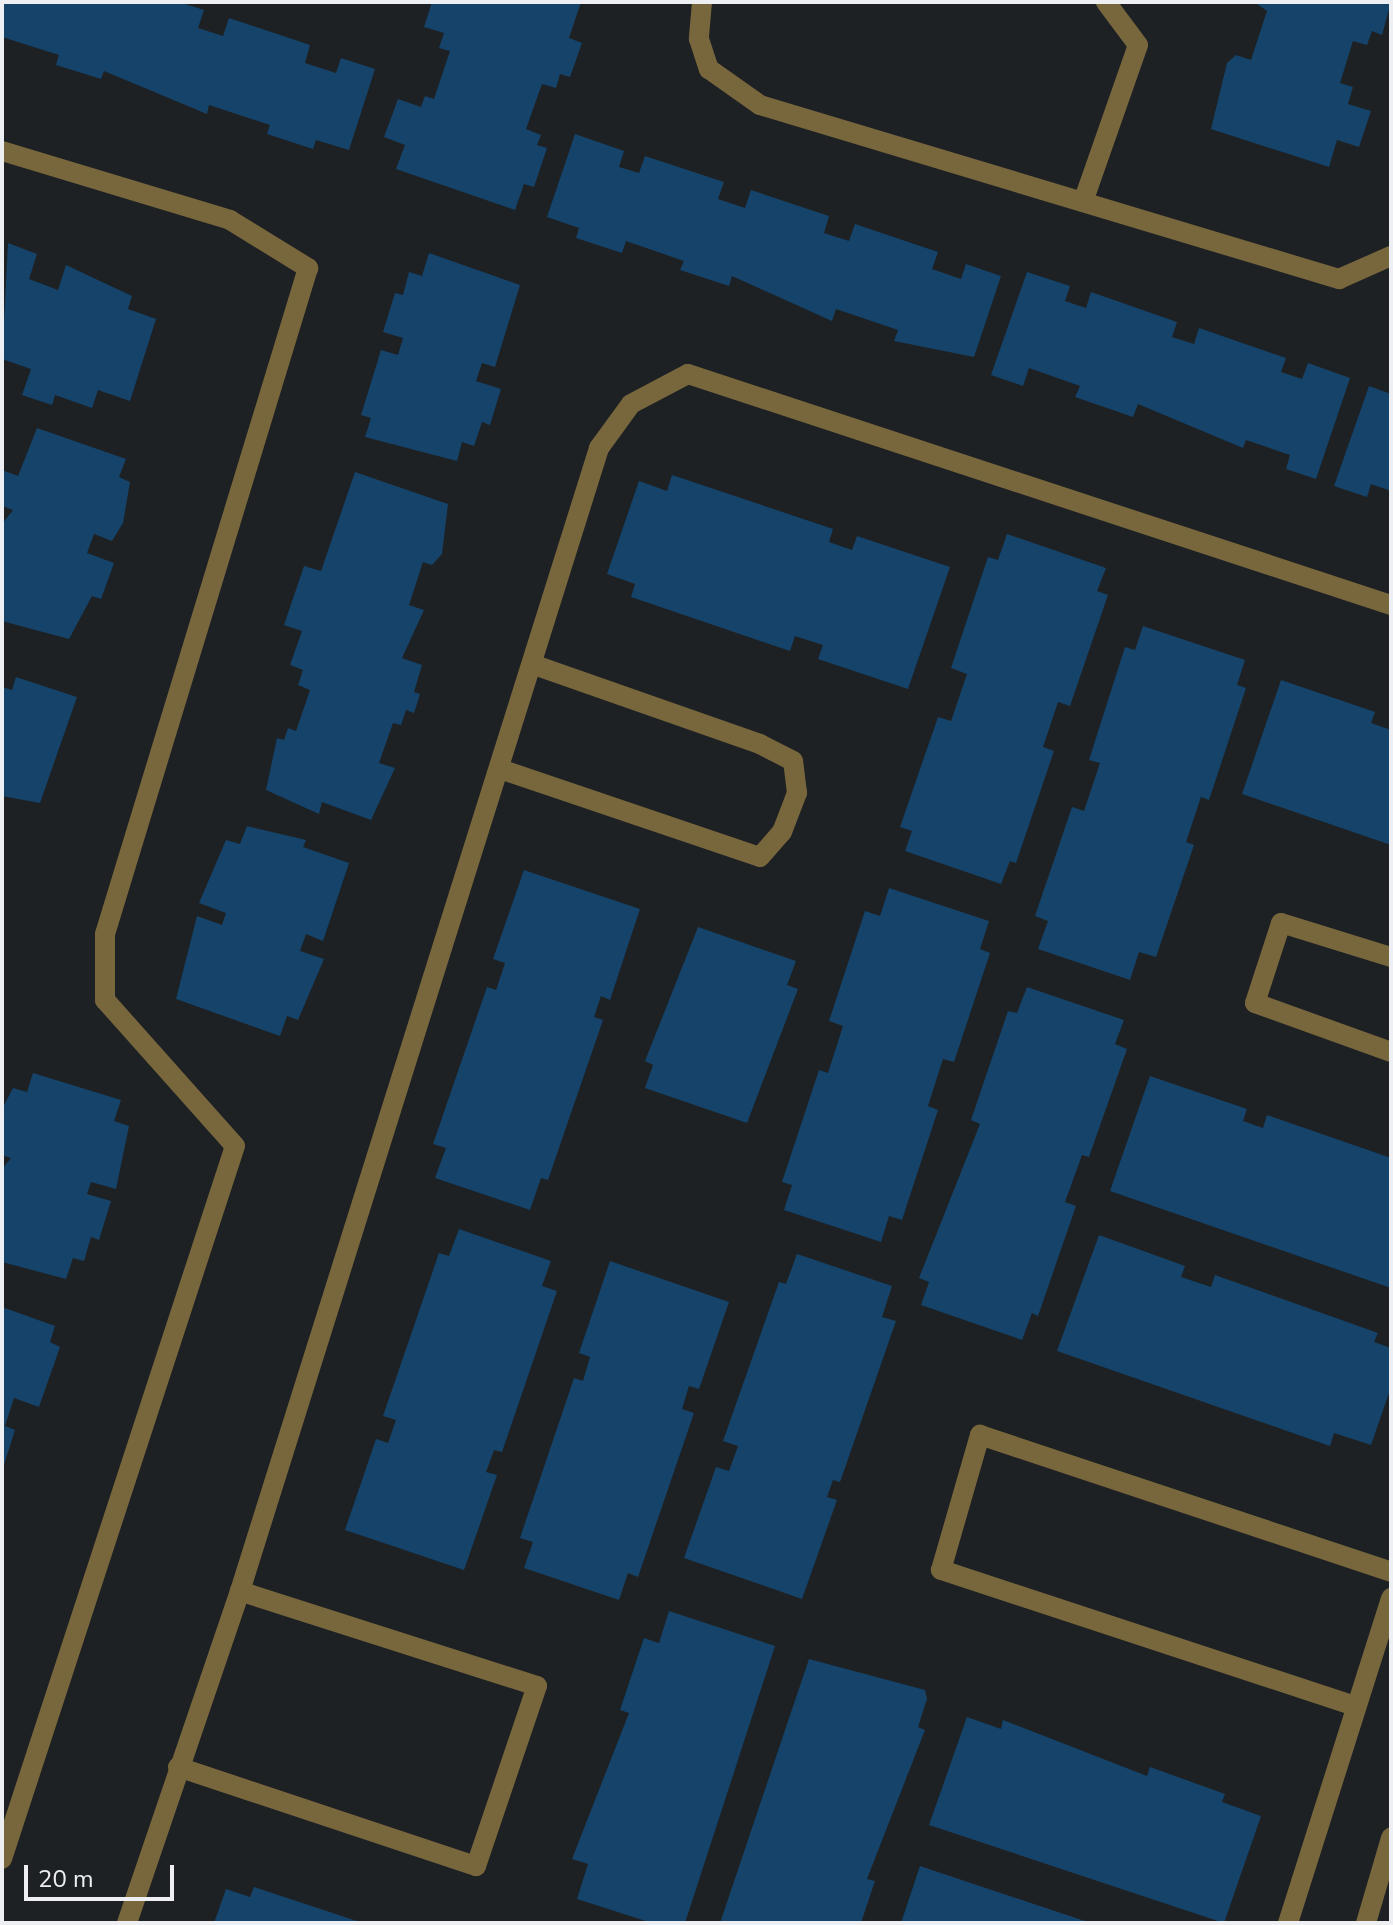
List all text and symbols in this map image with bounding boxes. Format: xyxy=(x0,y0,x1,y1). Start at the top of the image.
scale bar xyxy=(28,1849,178,1899)
text: 20 m xyxy=(38,1863,94,1895)

